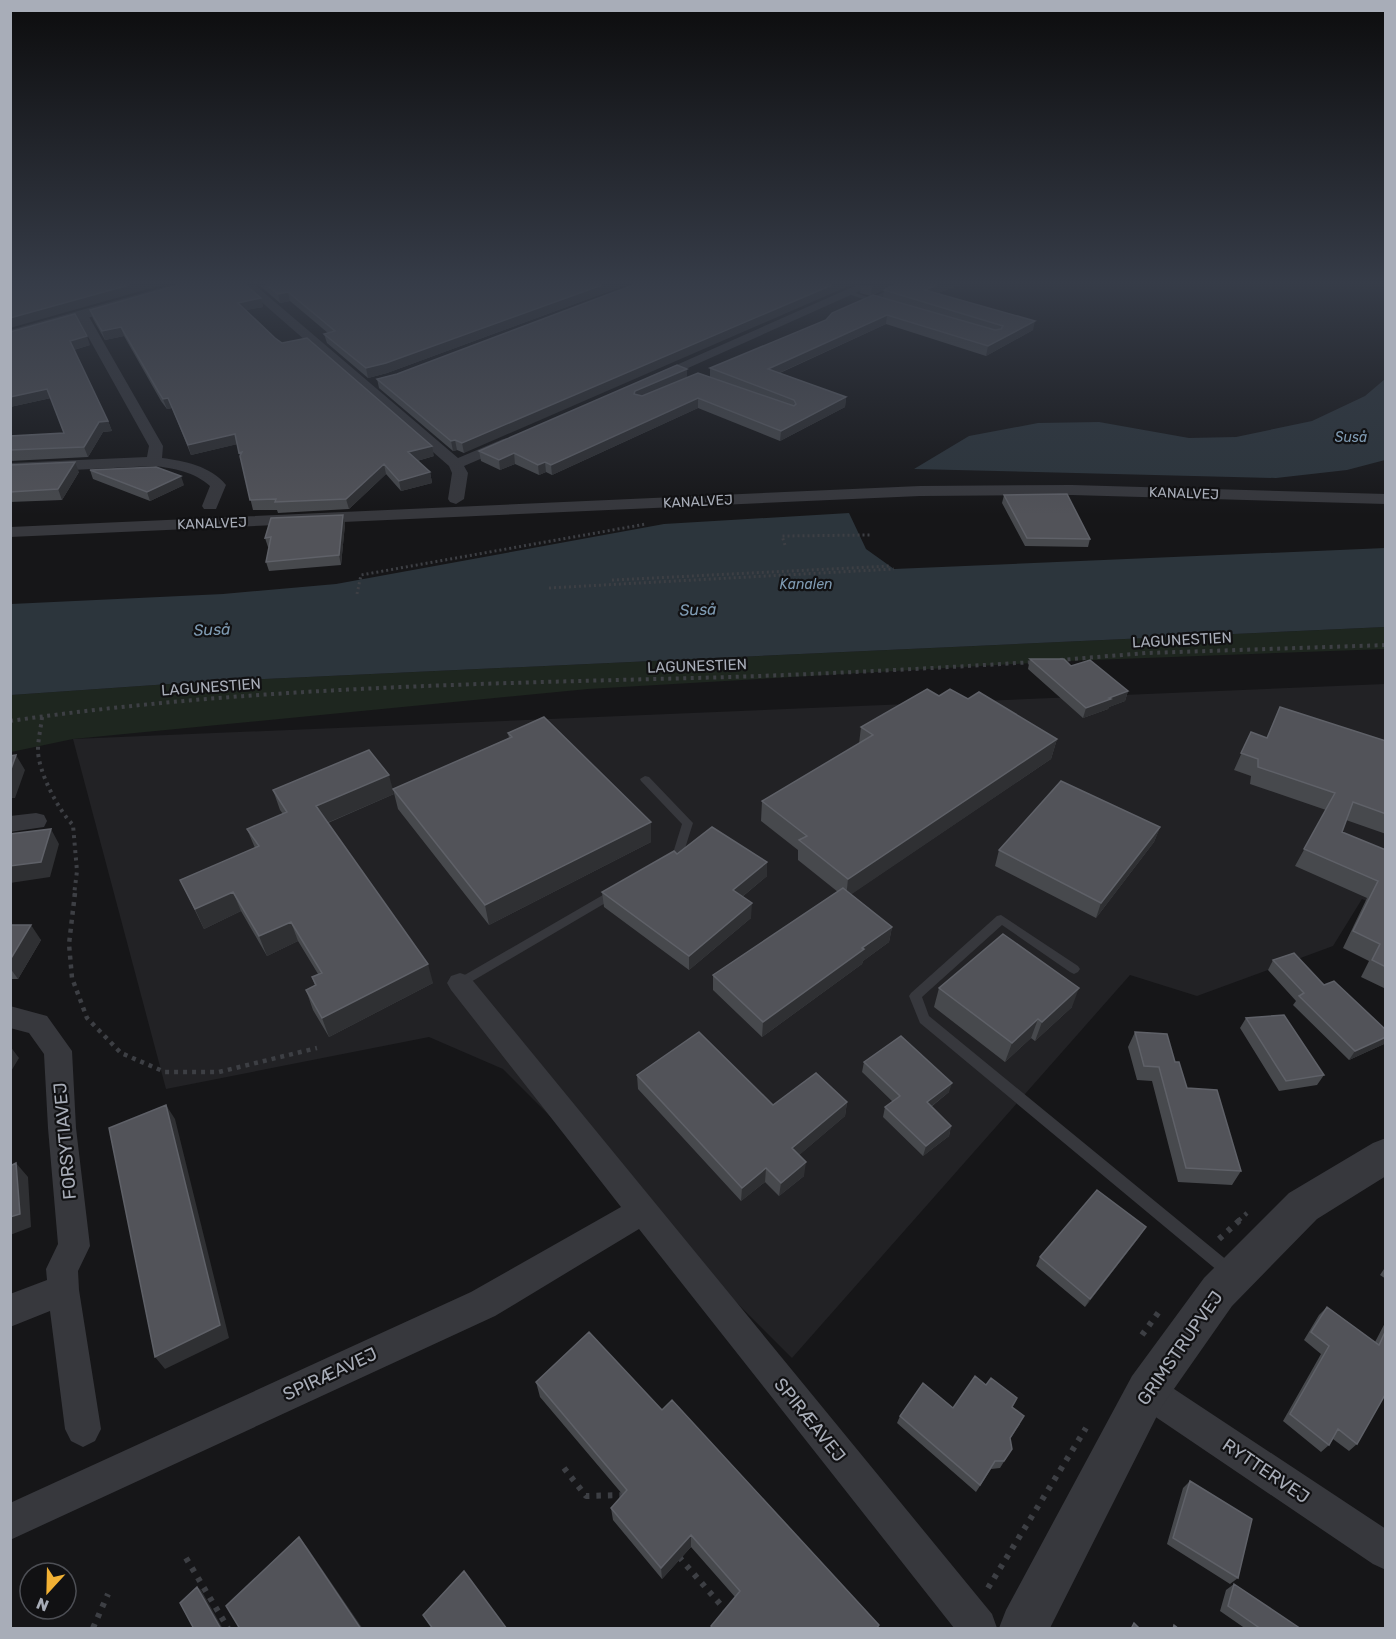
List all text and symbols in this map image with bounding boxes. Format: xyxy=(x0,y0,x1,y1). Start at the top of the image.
water label: Suså xyxy=(1335,429,1367,446)
street label: KANALVEJ xyxy=(1149,484,1219,503)
street label: KANALVEJ xyxy=(663,491,733,512)
street label: KANALVEJ xyxy=(177,514,247,533)
water label: Kanalen xyxy=(780,576,832,593)
water label: Suså xyxy=(679,599,717,620)
water label: Suså xyxy=(193,619,231,640)
street label: LAGUNESTIEN xyxy=(1132,628,1232,652)
street label: LAGUNESTIEN xyxy=(647,655,747,677)
street label: LAGUNESTIEN xyxy=(160,675,262,699)
street label: FORSYTIAVEJ xyxy=(49,1082,81,1200)
street label: GRIMSTRUPVEJ xyxy=(1132,1287,1228,1409)
street label: SPIRÆAVEJ xyxy=(279,1343,381,1405)
street label: SPIRÆAVEJ xyxy=(769,1374,851,1466)
street label: RYTTERVEJ xyxy=(1218,1434,1314,1508)
north arrow xyxy=(18,1561,78,1621)
text: N xyxy=(34,1593,51,1615)

